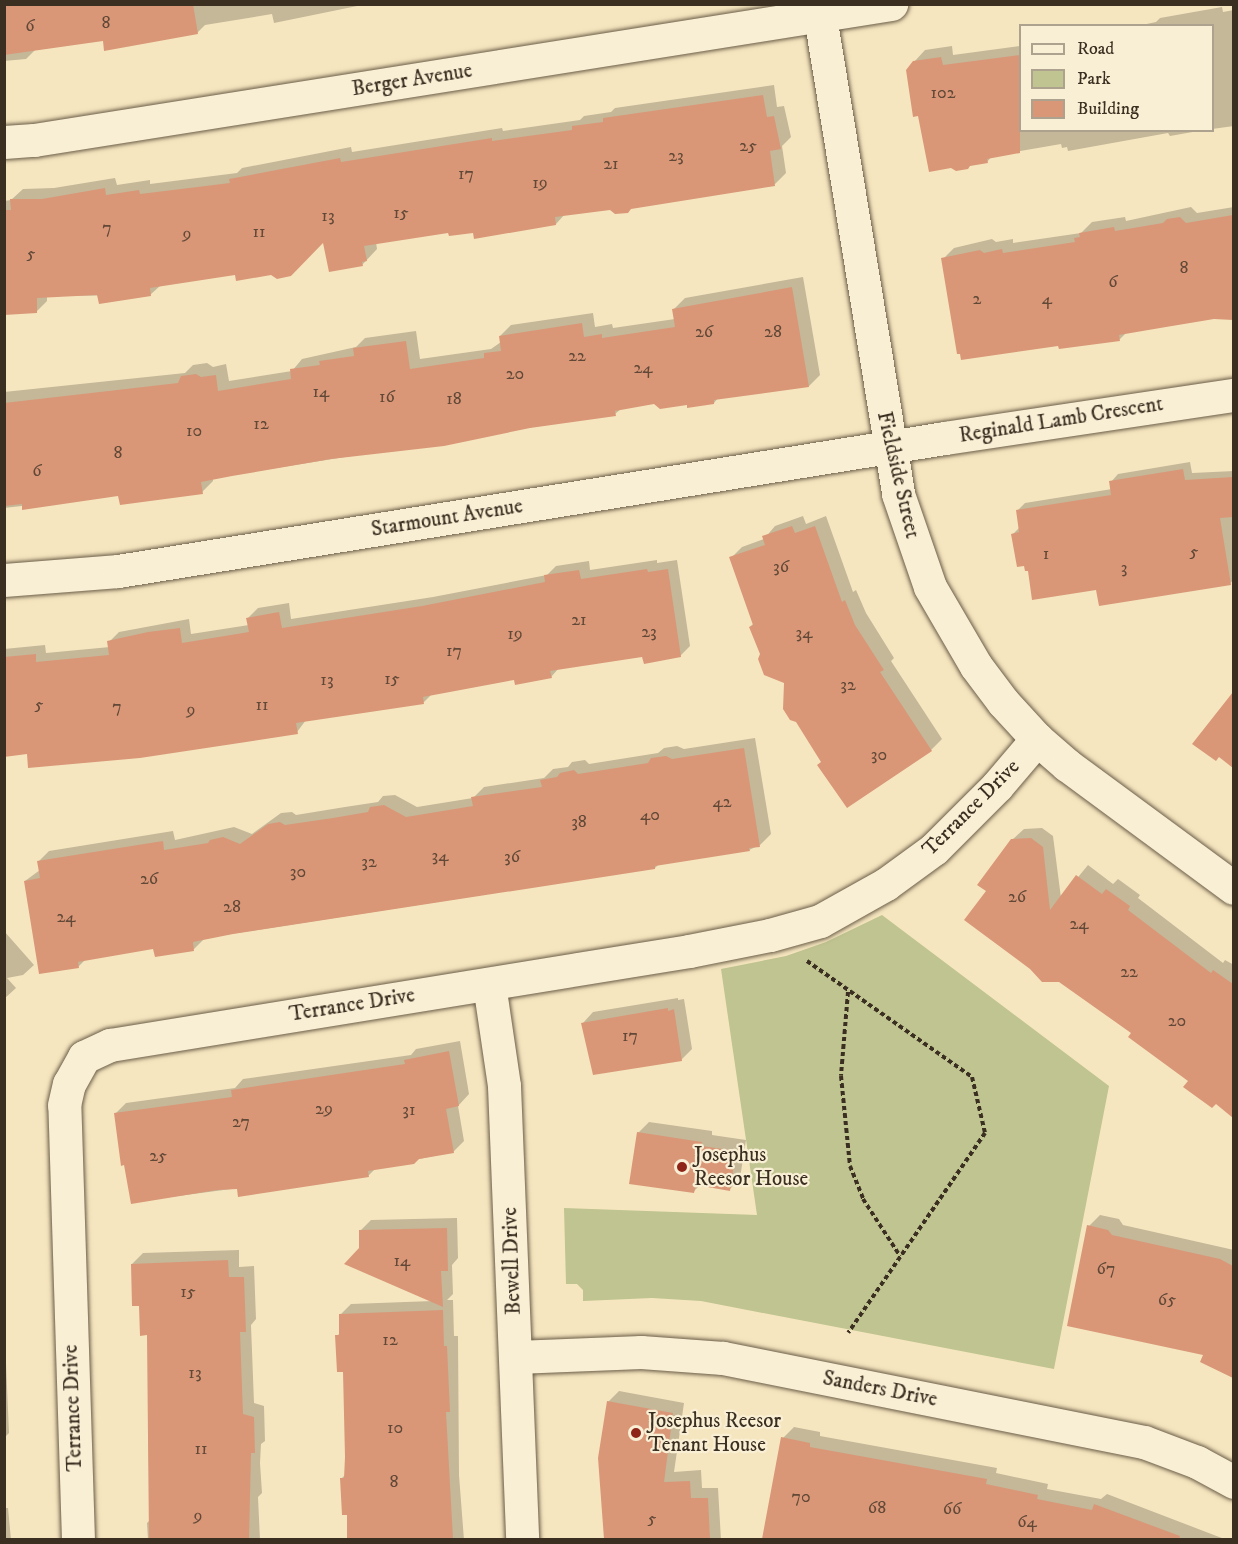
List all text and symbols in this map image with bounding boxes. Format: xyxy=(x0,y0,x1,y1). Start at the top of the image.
house number: 8 xyxy=(101,12,111,34)
house number: 6 xyxy=(25,15,35,37)
legend xyxy=(1019,24,1214,132)
text: Road xyxy=(1077,38,1114,60)
street label: Berger Avenue xyxy=(350,58,474,102)
text: Park xyxy=(1077,68,1111,90)
house number: 102 xyxy=(930,82,956,104)
text: Building xyxy=(1077,98,1139,120)
house number: 25 xyxy=(739,135,757,157)
house number: 23 xyxy=(668,145,684,167)
house number: 21 xyxy=(603,153,619,175)
house number: 17 xyxy=(458,163,474,185)
house number: 19 xyxy=(532,172,548,194)
house number: 15 xyxy=(393,202,409,224)
house number: 13 xyxy=(321,205,335,227)
house number: 7 xyxy=(102,217,112,239)
house number: 11 xyxy=(252,221,266,243)
house number: 9 xyxy=(183,223,191,245)
house number: 5 xyxy=(27,243,35,265)
house number: 8 xyxy=(1179,257,1189,279)
house number: 6 xyxy=(1108,271,1118,293)
house number: 2 xyxy=(973,288,981,310)
house number: 4 xyxy=(1042,288,1052,310)
house number: 26 xyxy=(695,321,713,343)
house number: 28 xyxy=(764,321,782,343)
house number: 22 xyxy=(568,345,586,367)
house number: 24 xyxy=(633,357,653,379)
house number: 20 xyxy=(506,363,524,385)
house number: 14 xyxy=(313,381,329,403)
house number: 16 xyxy=(379,386,395,408)
house number: 18 xyxy=(446,388,462,410)
street label: Reginald Lamb Crescent xyxy=(957,391,1165,449)
street label: Fieldside Street xyxy=(871,409,925,541)
house number: 12 xyxy=(253,413,269,435)
house number: 10 xyxy=(186,420,202,442)
house number: 8 xyxy=(113,442,123,464)
house number: 6 xyxy=(32,460,42,482)
street label: Starmount Avenue xyxy=(369,494,525,542)
house number: 5 xyxy=(1190,541,1198,563)
house number: 1 xyxy=(1043,543,1049,565)
house number: 36 xyxy=(773,556,789,578)
house number: 3 xyxy=(1121,557,1127,579)
house number: 21 xyxy=(571,609,587,631)
house number: 23 xyxy=(641,621,657,643)
house number: 34 xyxy=(795,622,813,644)
house number: 19 xyxy=(507,623,523,645)
house number: 17 xyxy=(446,640,462,662)
house number: 15 xyxy=(384,668,400,690)
house number: 13 xyxy=(320,669,334,691)
house number: 32 xyxy=(840,674,856,696)
house number: 5 xyxy=(35,694,43,716)
house number: 11 xyxy=(255,694,269,716)
house number: 7 xyxy=(112,696,122,718)
house number: 9 xyxy=(187,699,195,721)
house number: 30 xyxy=(871,744,887,766)
street label: Terrance Drive xyxy=(917,754,1025,862)
house number: 42 xyxy=(712,791,732,813)
house number: 40 xyxy=(640,804,660,826)
house number: 38 xyxy=(571,811,587,833)
house number: 34 xyxy=(431,845,449,867)
house number: 36 xyxy=(504,846,520,868)
house number: 32 xyxy=(361,851,377,873)
house number: 30 xyxy=(290,861,306,883)
house number: 26 xyxy=(140,868,158,890)
house number: 26 xyxy=(1008,886,1026,908)
house number: 28 xyxy=(223,896,241,918)
house number: 24 xyxy=(56,906,76,928)
house number: 24 xyxy=(1069,913,1089,935)
house number: 22 xyxy=(1120,961,1138,983)
street label: Terrance Drive xyxy=(287,983,417,1027)
house number: 20 xyxy=(1168,1010,1186,1032)
house number: 17 xyxy=(622,1025,638,1047)
house number: 29 xyxy=(315,1098,333,1120)
house number: 31 xyxy=(402,1099,416,1121)
house number: 27 xyxy=(232,1111,250,1133)
place label: Josephus Reesor House xyxy=(694,1142,808,1192)
house number: 25 xyxy=(149,1145,167,1167)
marker: Josephus Reesor House xyxy=(675,1160,689,1174)
street label: Bewell Drive xyxy=(498,1207,526,1315)
house number: 14 xyxy=(394,1250,410,1272)
house number: 67 xyxy=(1097,1258,1115,1280)
house number: 15 xyxy=(180,1281,196,1303)
house number: 65 xyxy=(1158,1289,1176,1311)
house number: 12 xyxy=(382,1329,398,1351)
street label: Terrance Drive xyxy=(58,1344,88,1472)
house number: 13 xyxy=(188,1362,202,1384)
street label: Sanders Drive xyxy=(821,1366,939,1412)
place label: Josephus Reesor Tenant House xyxy=(648,1408,781,1458)
house number: 10 xyxy=(387,1417,403,1439)
marker: Josephus Reesor Tenant House xyxy=(629,1426,643,1440)
house number: 11 xyxy=(194,1438,208,1460)
house number: 8 xyxy=(389,1471,399,1493)
house number: 70 xyxy=(791,1486,811,1508)
house number: 68 xyxy=(868,1497,886,1519)
house number: 66 xyxy=(943,1498,961,1520)
house number: 9 xyxy=(194,1505,202,1527)
house number: 5 xyxy=(648,1508,656,1530)
house number: 64 xyxy=(1017,1511,1037,1533)

